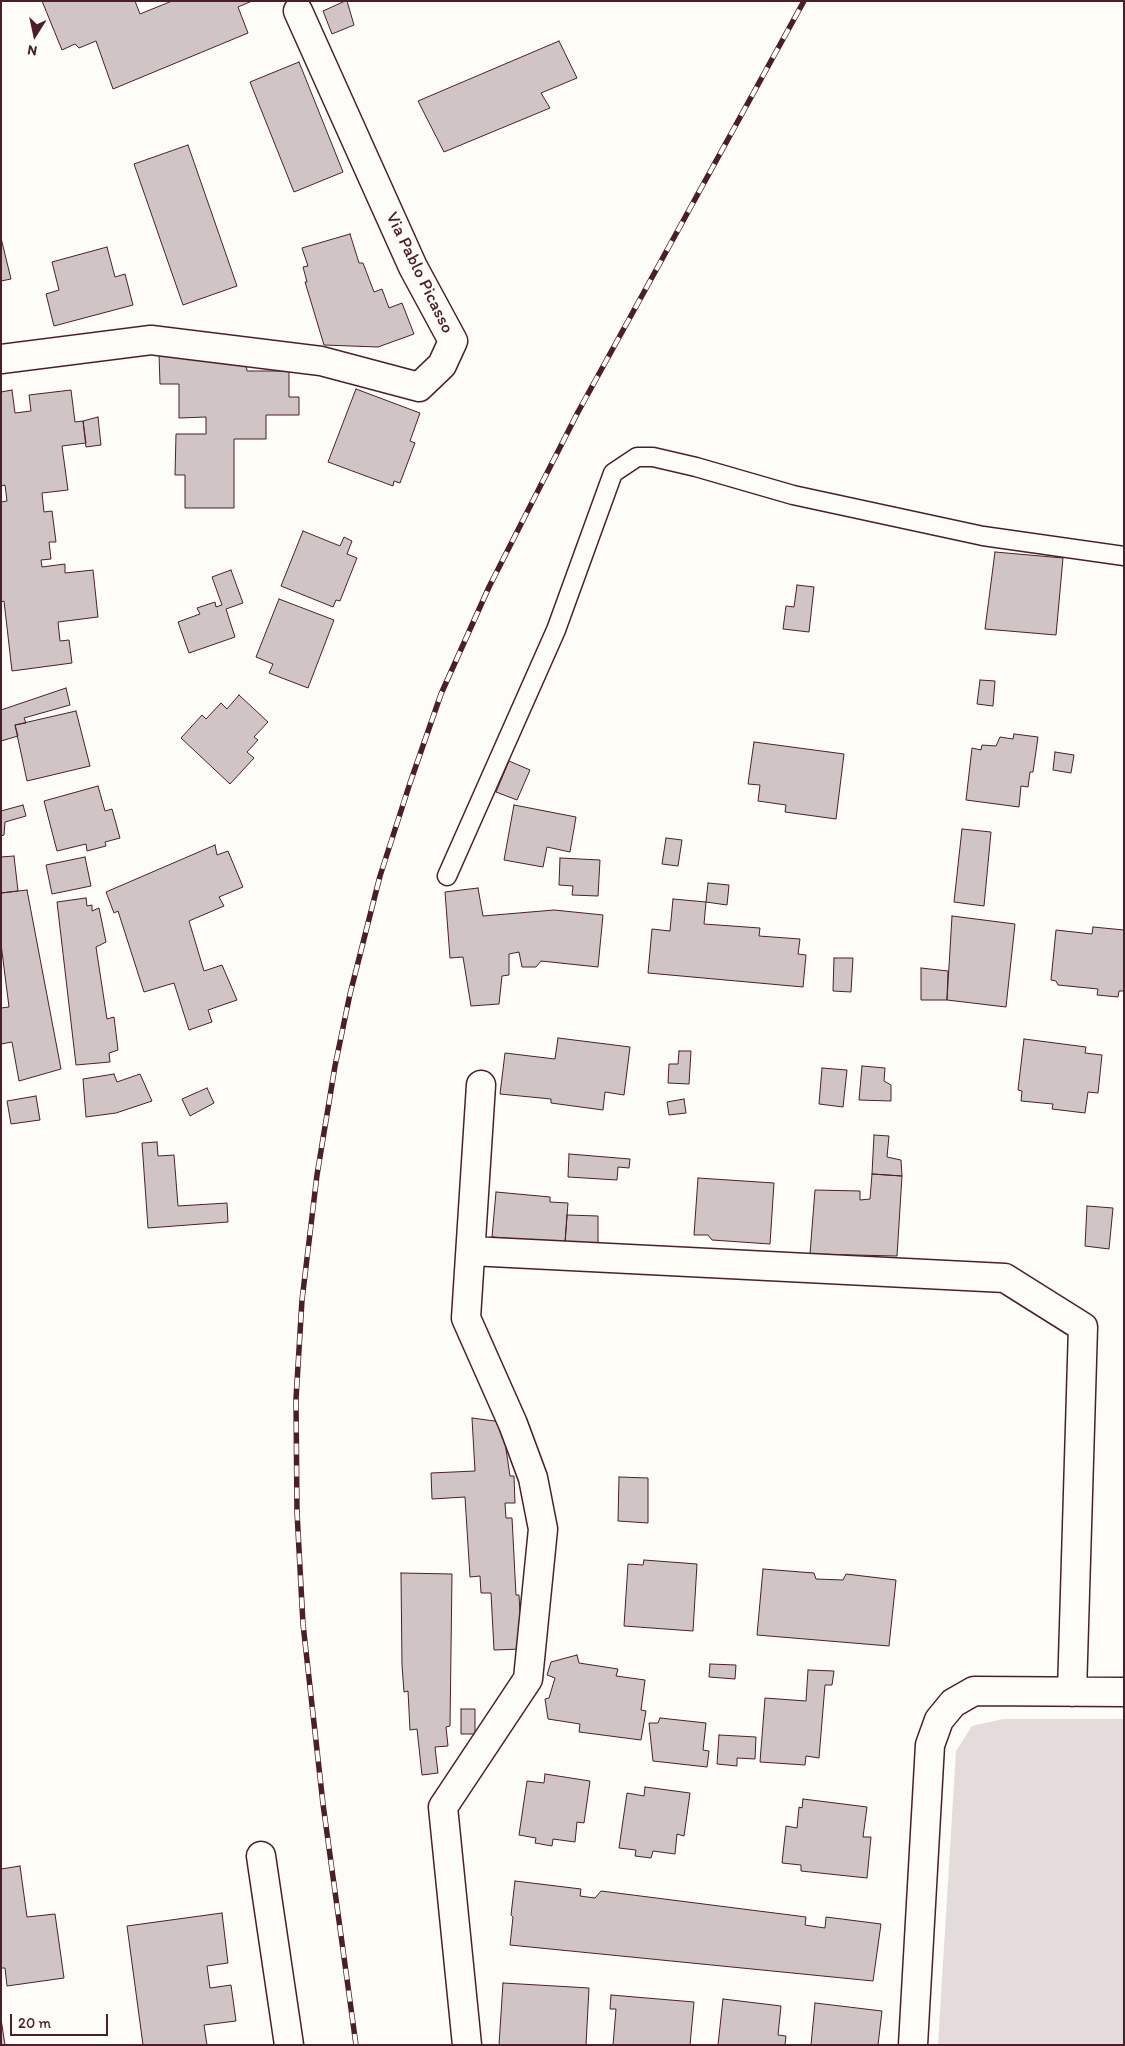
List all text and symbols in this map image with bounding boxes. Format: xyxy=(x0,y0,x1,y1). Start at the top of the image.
north arrow xyxy=(10,10,60,60)
text: N xyxy=(26,41,38,59)
street label: Via Pablo Picasso xyxy=(380,209,458,337)
scale bar xyxy=(12,2004,110,2036)
text: 20 m xyxy=(18,2014,51,2032)

